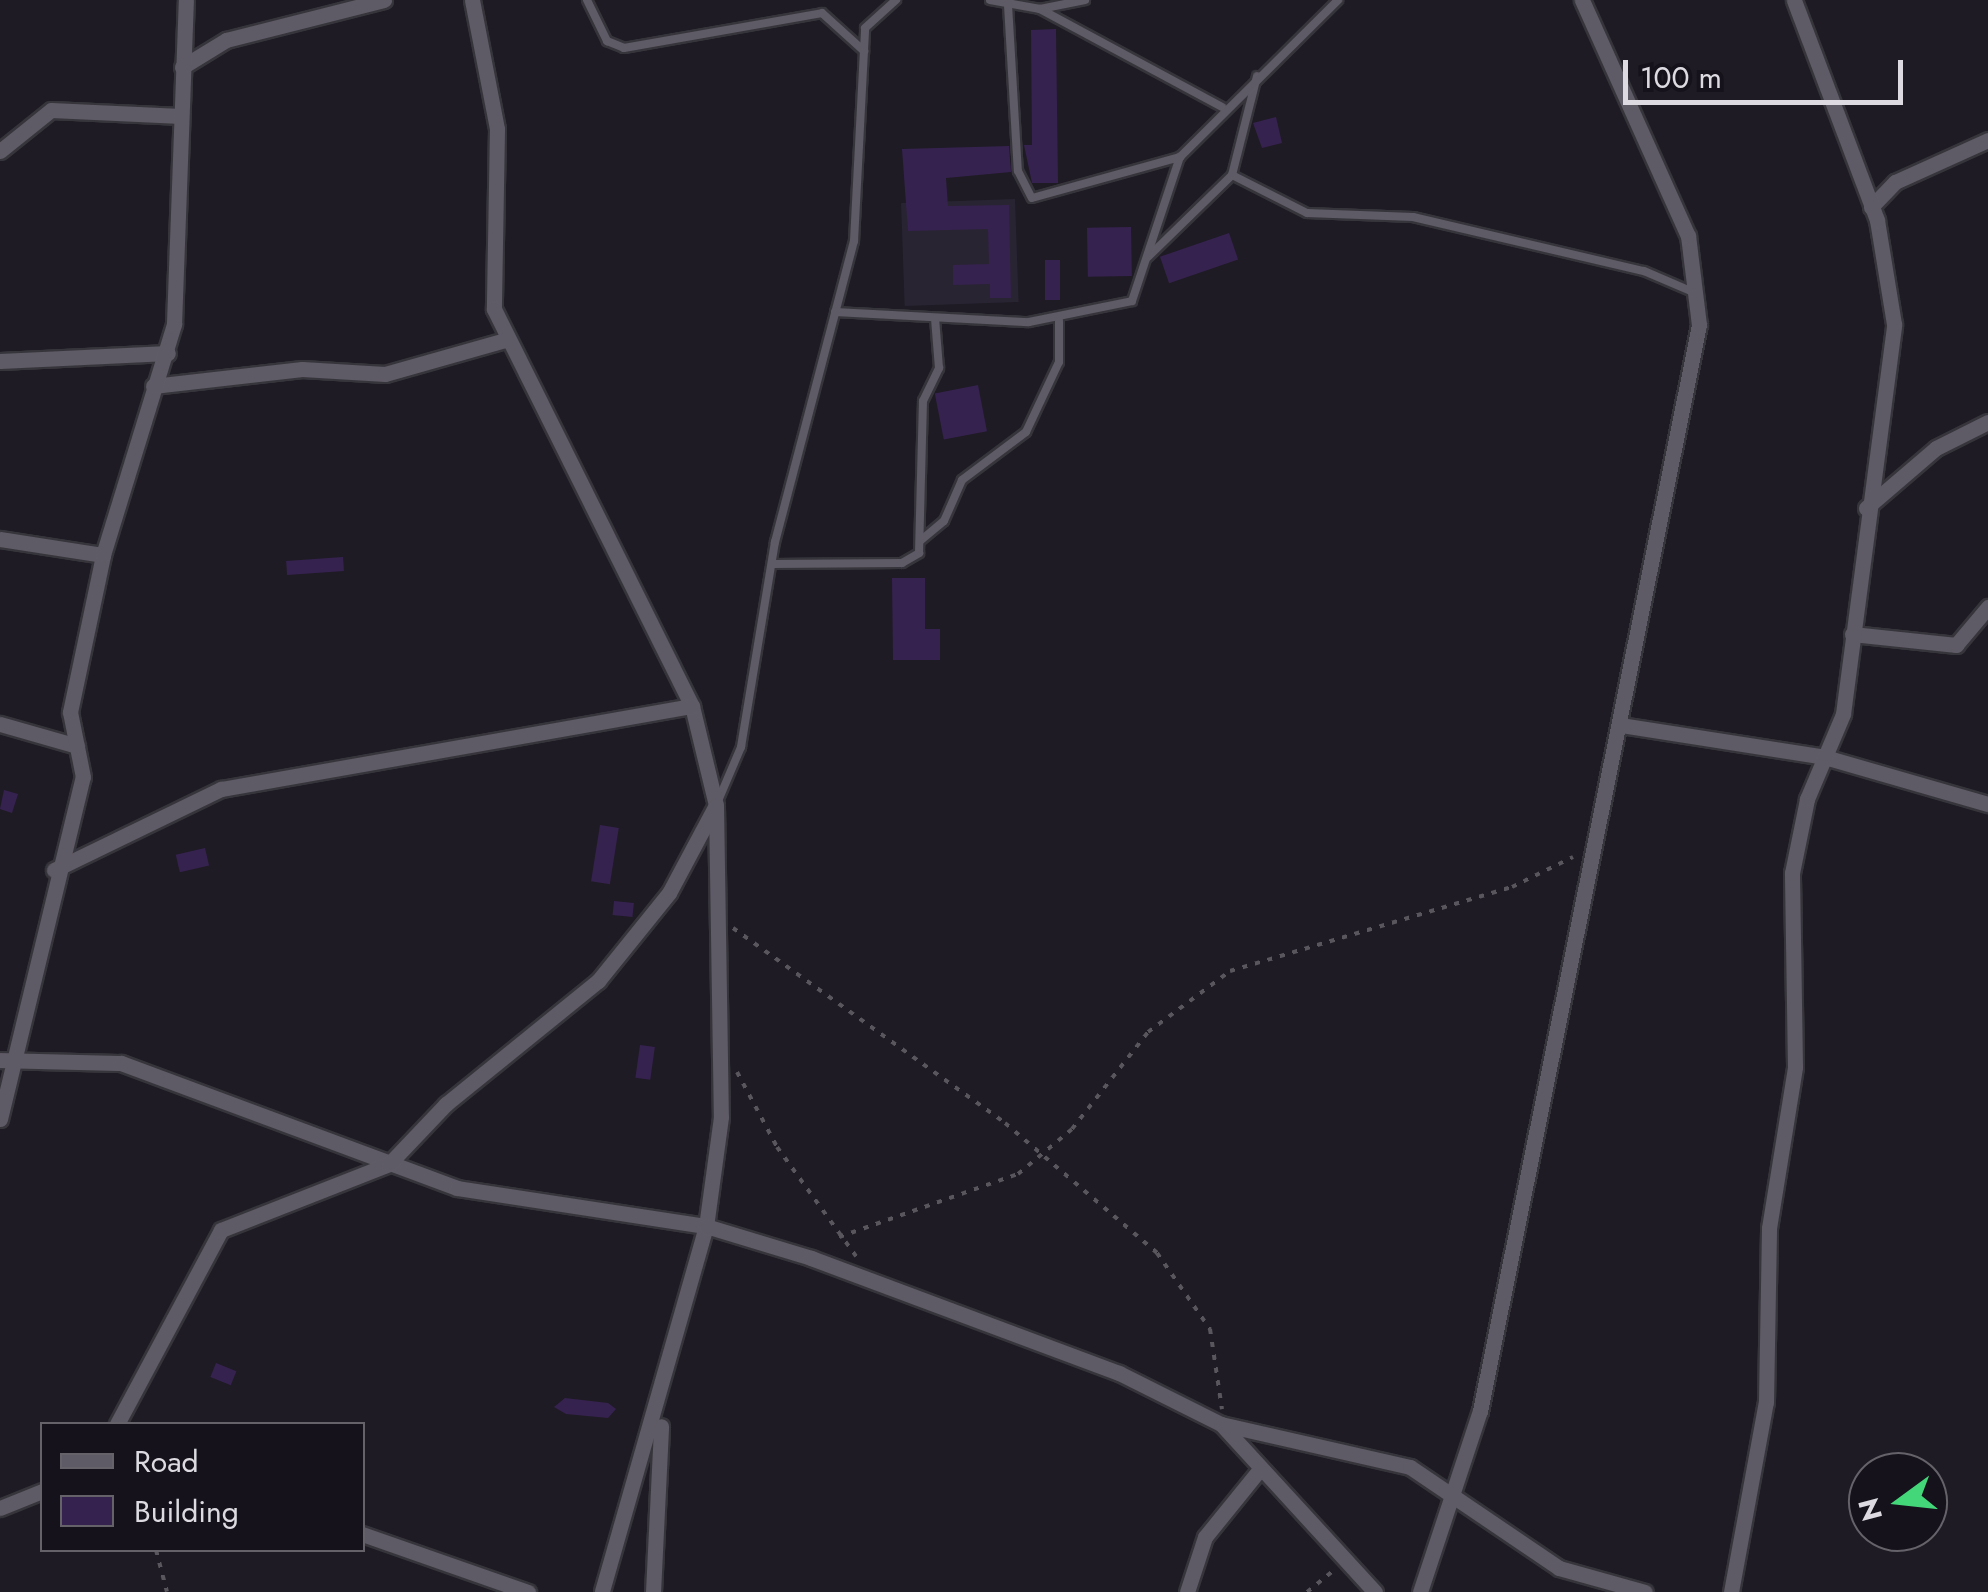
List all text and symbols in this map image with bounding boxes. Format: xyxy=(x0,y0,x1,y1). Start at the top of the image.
scale bar xyxy=(1628,40,1908,102)
text: 100 m xyxy=(1640,56,1722,99)
legend xyxy=(40,1422,365,1552)
text: Road xyxy=(134,1440,199,1483)
north arrow xyxy=(1848,1452,1948,1552)
text: Building xyxy=(134,1490,239,1533)
text: N xyxy=(1848,1493,1893,1525)

